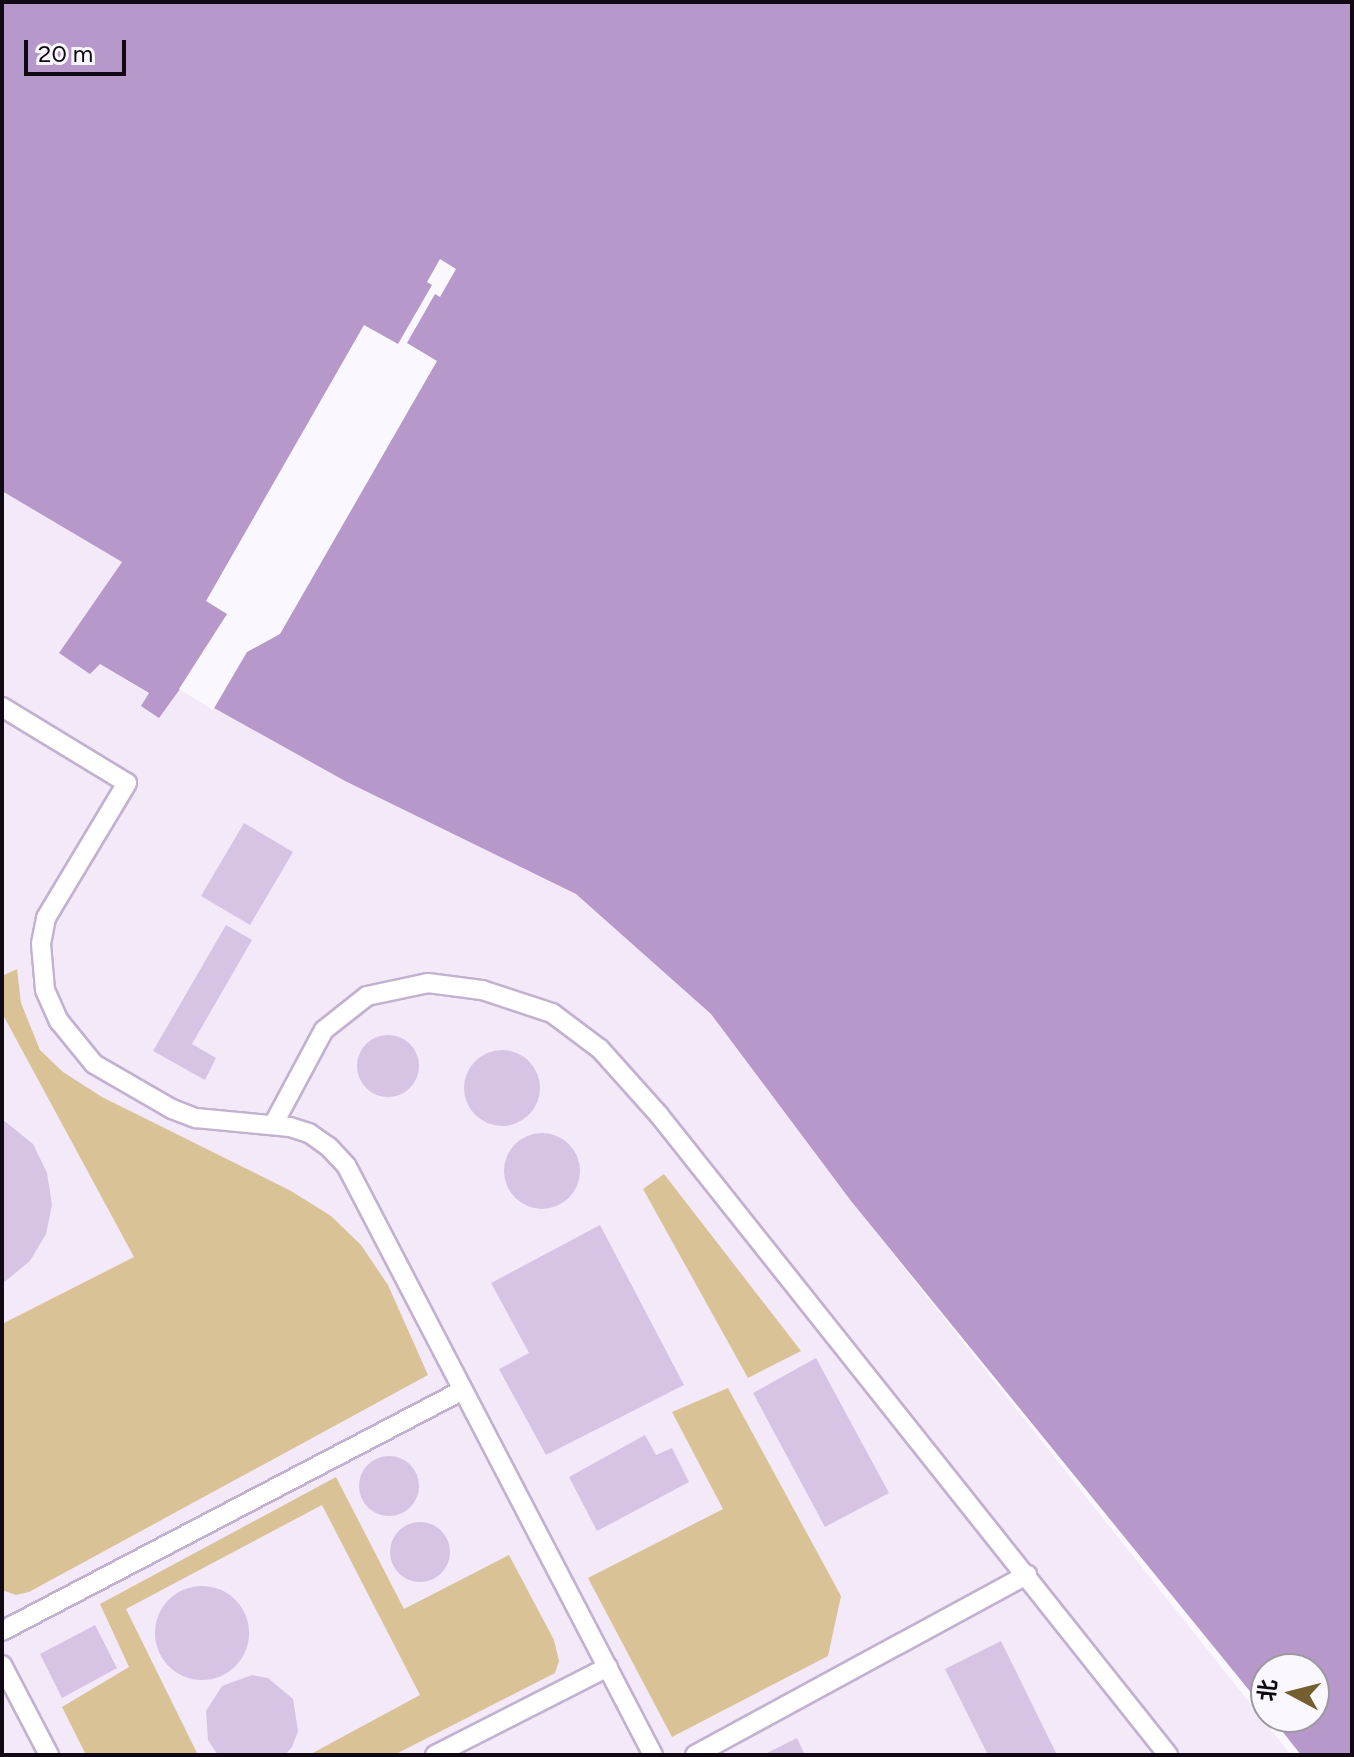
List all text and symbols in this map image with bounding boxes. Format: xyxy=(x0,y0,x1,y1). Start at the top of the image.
scale bar xyxy=(28,24,130,74)
text: 20 m xyxy=(38,39,93,68)
north arrow xyxy=(1250,1653,1330,1733)
text: 北 xyxy=(1253,1678,1282,1703)

